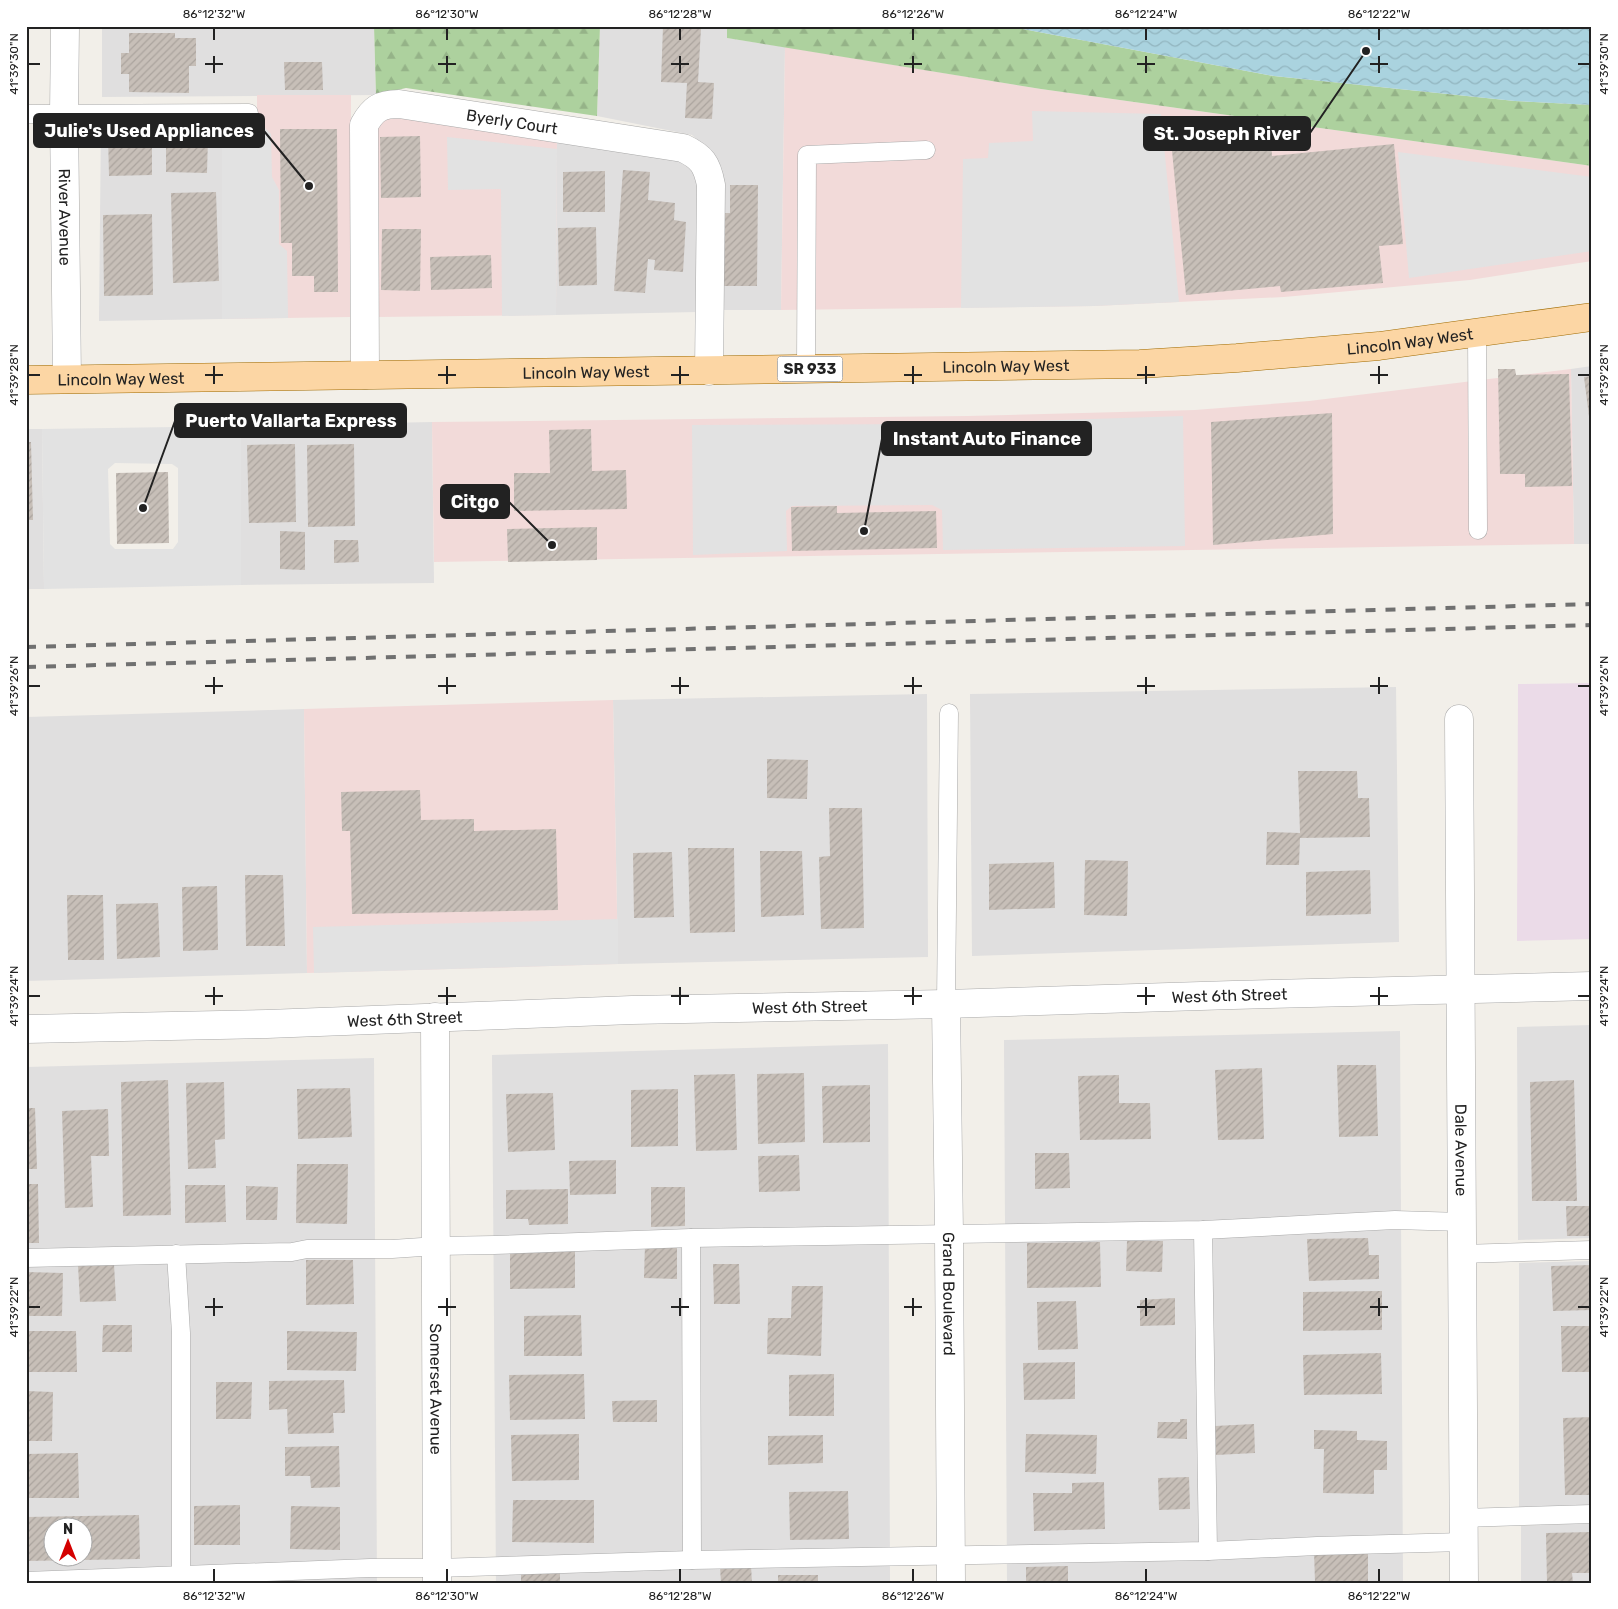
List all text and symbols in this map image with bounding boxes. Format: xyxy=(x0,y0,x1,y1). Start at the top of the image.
text: 86°12'32"W xyxy=(183,7,246,21)
text: 86°12'30"W xyxy=(415,7,479,21)
text: 86°12'28"W xyxy=(648,7,712,21)
text: 86°12'26"W xyxy=(882,7,945,21)
text: 86°12'24"W xyxy=(1115,7,1178,21)
text: 86°12'22"W xyxy=(1348,7,1411,21)
text: 41°39'30"N xyxy=(7,33,21,95)
text: 41°39'30"N xyxy=(1597,33,1611,95)
street label: Byerly Court xyxy=(465,105,559,138)
callout: Julie's Used Appliances xyxy=(34,114,264,147)
callout: St. Joseph River xyxy=(1144,117,1310,150)
text: Julie's Used Appliances xyxy=(44,120,254,142)
text: St. Joseph River xyxy=(1154,123,1300,145)
street label: River Avenue xyxy=(55,168,75,266)
street label: Lincoln Way West xyxy=(1346,324,1474,358)
text: 41°39'28"N xyxy=(7,344,21,406)
text: 41°39'28"N xyxy=(1597,344,1611,406)
road number: SR 933 xyxy=(778,356,842,382)
street label: Lincoln Way West xyxy=(942,356,1070,376)
street label: Lincoln Way West xyxy=(522,362,650,382)
street label: Lincoln Way West xyxy=(57,368,185,389)
callout: Puerto Vallarta Express xyxy=(175,404,406,437)
text: Puerto Vallarta Express xyxy=(185,410,397,432)
callout: Instant Auto Finance xyxy=(882,422,1091,455)
text: Instant Auto Finance xyxy=(893,428,1082,450)
callout: Citgo xyxy=(441,485,509,518)
text: Citgo xyxy=(451,491,499,513)
text: 41°39'26"N xyxy=(7,656,21,716)
text: 41°39'26"N xyxy=(1597,656,1611,716)
text: 41°39'24"N xyxy=(7,966,21,1026)
text: 41°39'24"N xyxy=(1597,966,1611,1026)
street label: West 6th Street xyxy=(1171,984,1288,1006)
street label: West 6th Street xyxy=(752,996,868,1017)
street label: West 6th Street xyxy=(347,1007,463,1030)
street label: Dale Avenue xyxy=(1452,1104,1471,1196)
street label: Grand Boulevard xyxy=(939,1232,959,1356)
text: 41°39'22"N xyxy=(7,1277,21,1337)
text: 41°39'22"N xyxy=(1597,1277,1611,1337)
street label: Somerset Avenue xyxy=(427,1323,446,1455)
north arrow xyxy=(42,1516,92,1566)
text: N xyxy=(63,1521,73,1538)
text: 86°12'32"W xyxy=(183,1589,246,1603)
text: 86°12'30"W xyxy=(415,1589,479,1603)
text: 86°12'28"W xyxy=(648,1589,712,1603)
text: 86°12'26"W xyxy=(882,1589,945,1603)
text: 86°12'24"W xyxy=(1115,1589,1178,1603)
text: 86°12'22"W xyxy=(1348,1589,1411,1603)

